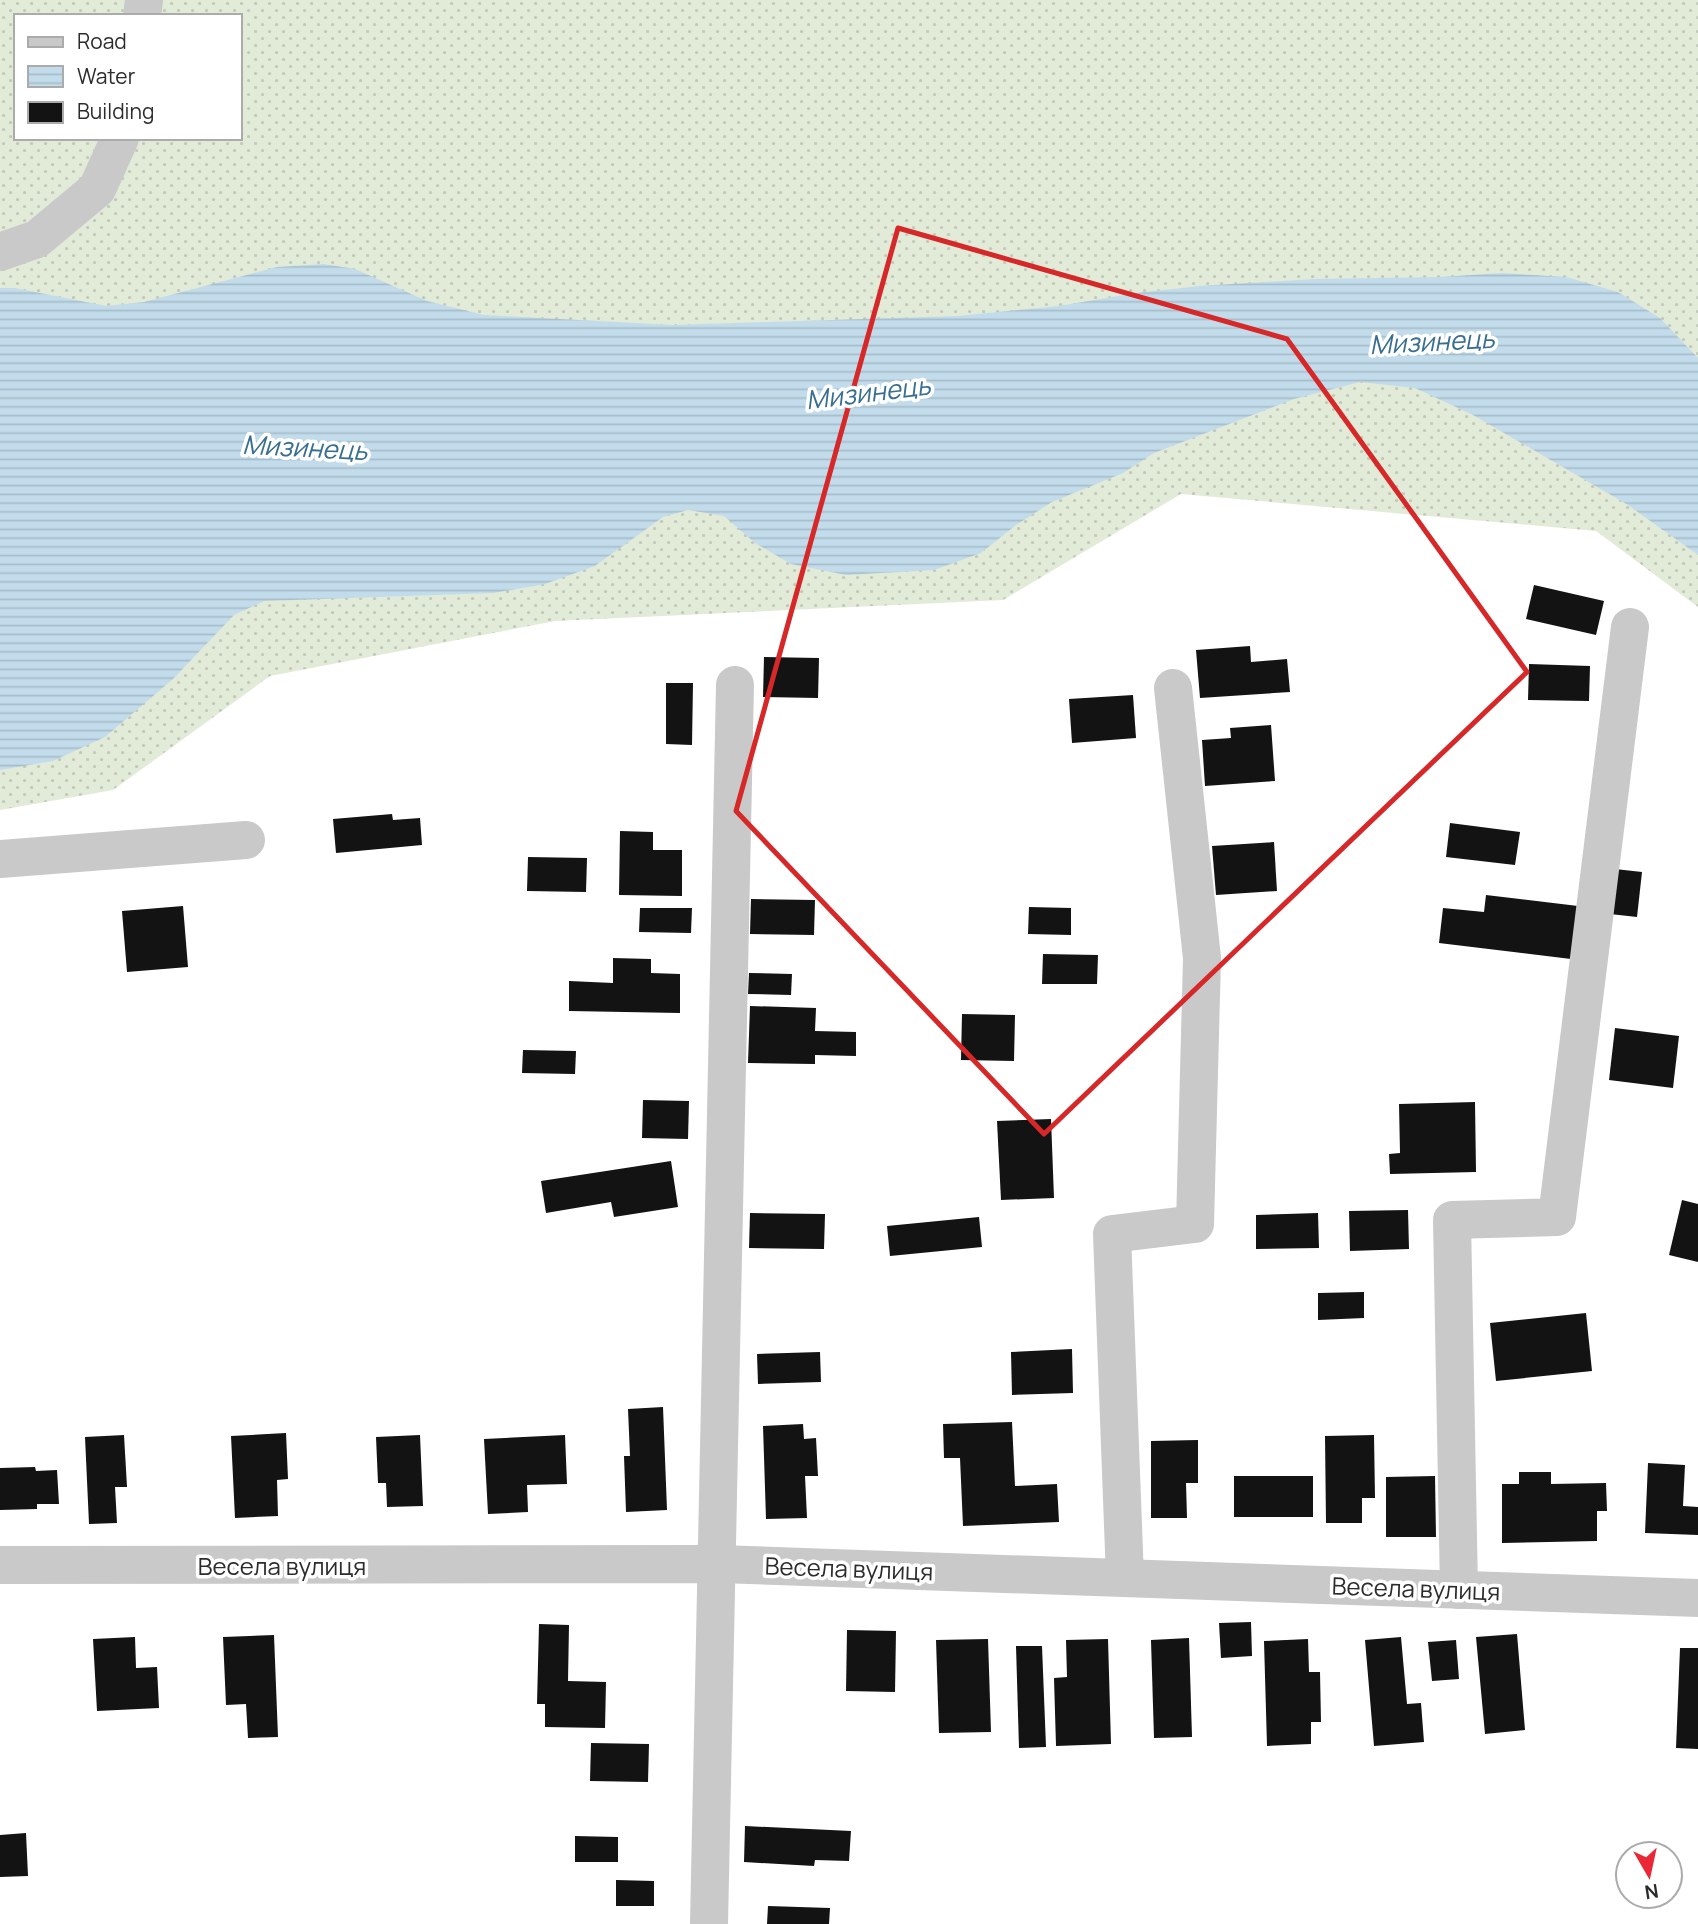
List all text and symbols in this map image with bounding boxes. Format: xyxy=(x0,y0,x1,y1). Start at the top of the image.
legend xyxy=(14,14,242,140)
text: Road xyxy=(77,27,127,55)
text: Water xyxy=(77,62,136,90)
text: Building xyxy=(77,97,154,125)
water label: Мизинець xyxy=(1369,320,1497,362)
water label: Мизинець xyxy=(804,366,933,417)
water label: Мизинець xyxy=(242,426,370,468)
street label: Весела вулиця xyxy=(198,1549,366,1582)
street label: Весела вулиця xyxy=(764,1549,934,1587)
street label: Весела вулиця xyxy=(1331,1569,1501,1607)
north arrow xyxy=(1614,1840,1684,1910)
text: N xyxy=(1643,1878,1660,1906)

